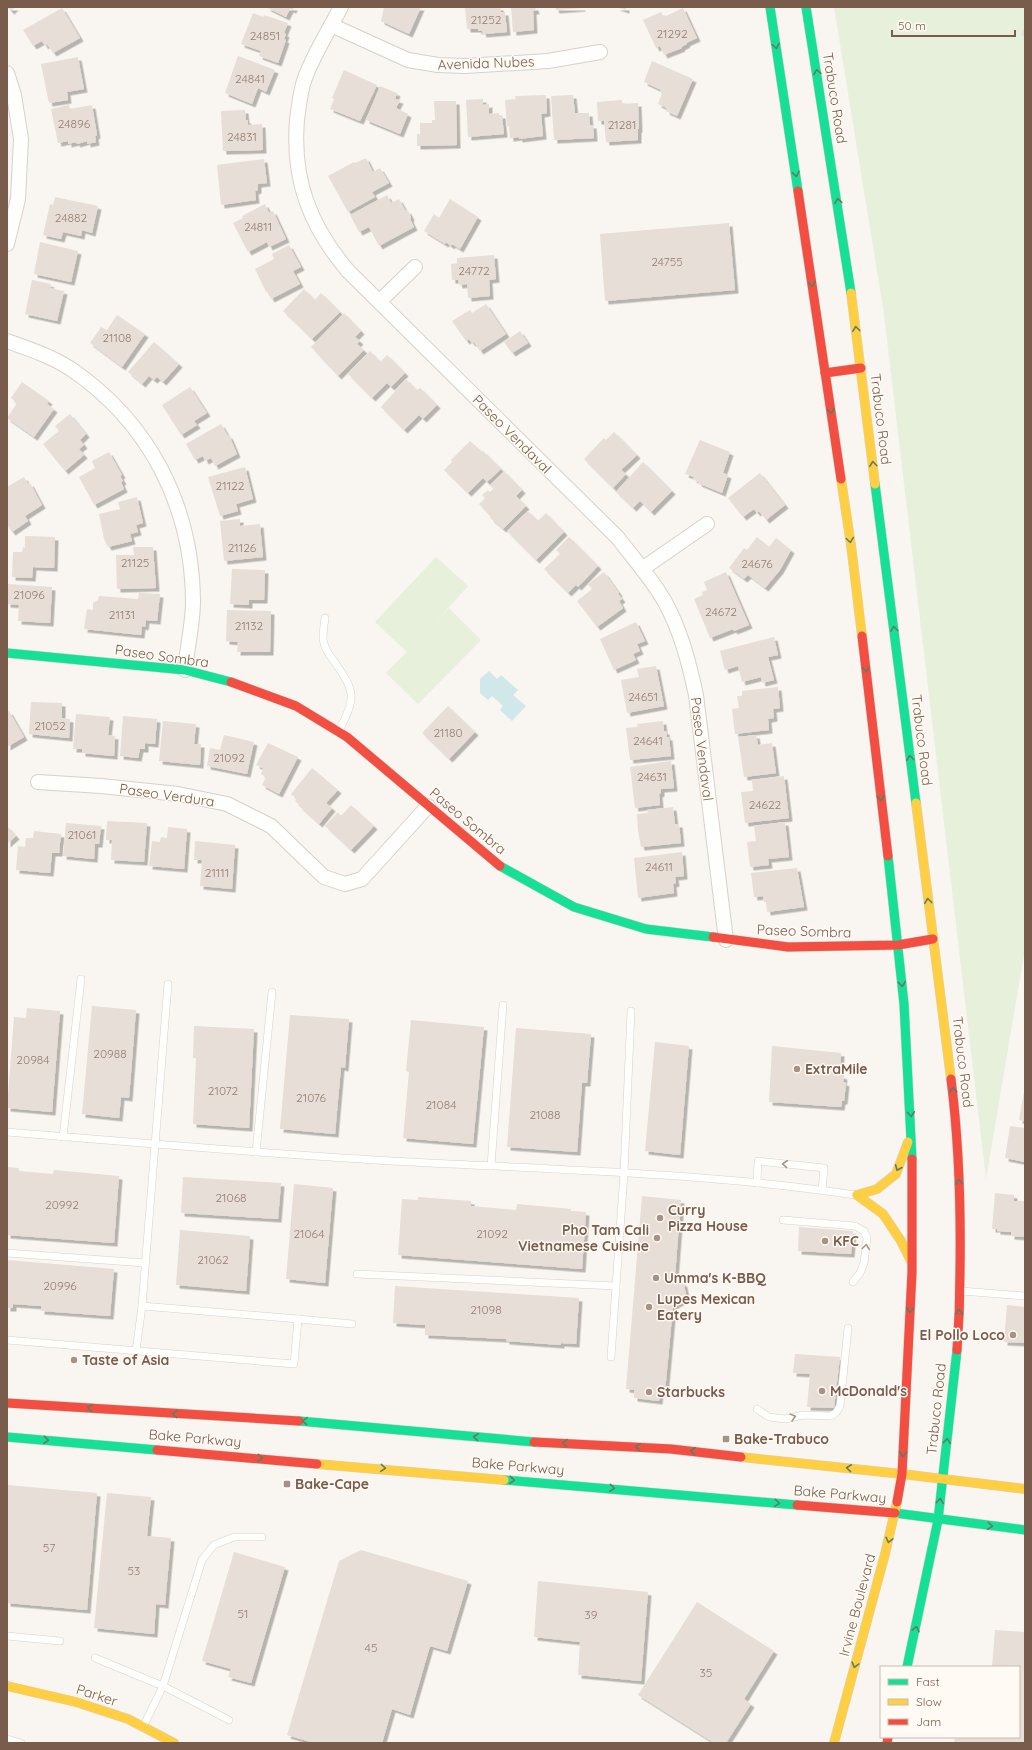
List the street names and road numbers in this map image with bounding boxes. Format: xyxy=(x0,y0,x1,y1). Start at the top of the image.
street label: Trabuco Road xyxy=(819,51,851,145)
street label: Avenida Nubes xyxy=(437,52,535,74)
street label: Trabuco Road xyxy=(866,372,896,466)
street label: Paseo Vendaval xyxy=(469,391,555,477)
street label: Paseo Sombra xyxy=(114,640,210,672)
street label: Trabuco Road xyxy=(907,693,937,787)
street label: Paseo Vendaval xyxy=(687,696,717,802)
street label: Paseo Verdura xyxy=(118,779,216,811)
street label: Paseo Sombra xyxy=(426,784,510,858)
street label: Paseo Sombra xyxy=(756,920,852,942)
street label: Trabuco Road xyxy=(948,1015,978,1109)
street label: Trabuco Road xyxy=(922,1362,950,1456)
street label: Bake Parkway xyxy=(148,1425,242,1451)
street label: Bake Parkway xyxy=(471,1453,565,1479)
street label: Bake Parkway xyxy=(793,1481,887,1507)
street label: Irvine Boulevard xyxy=(835,1552,879,1658)
street label: Parker xyxy=(74,1680,121,1710)

